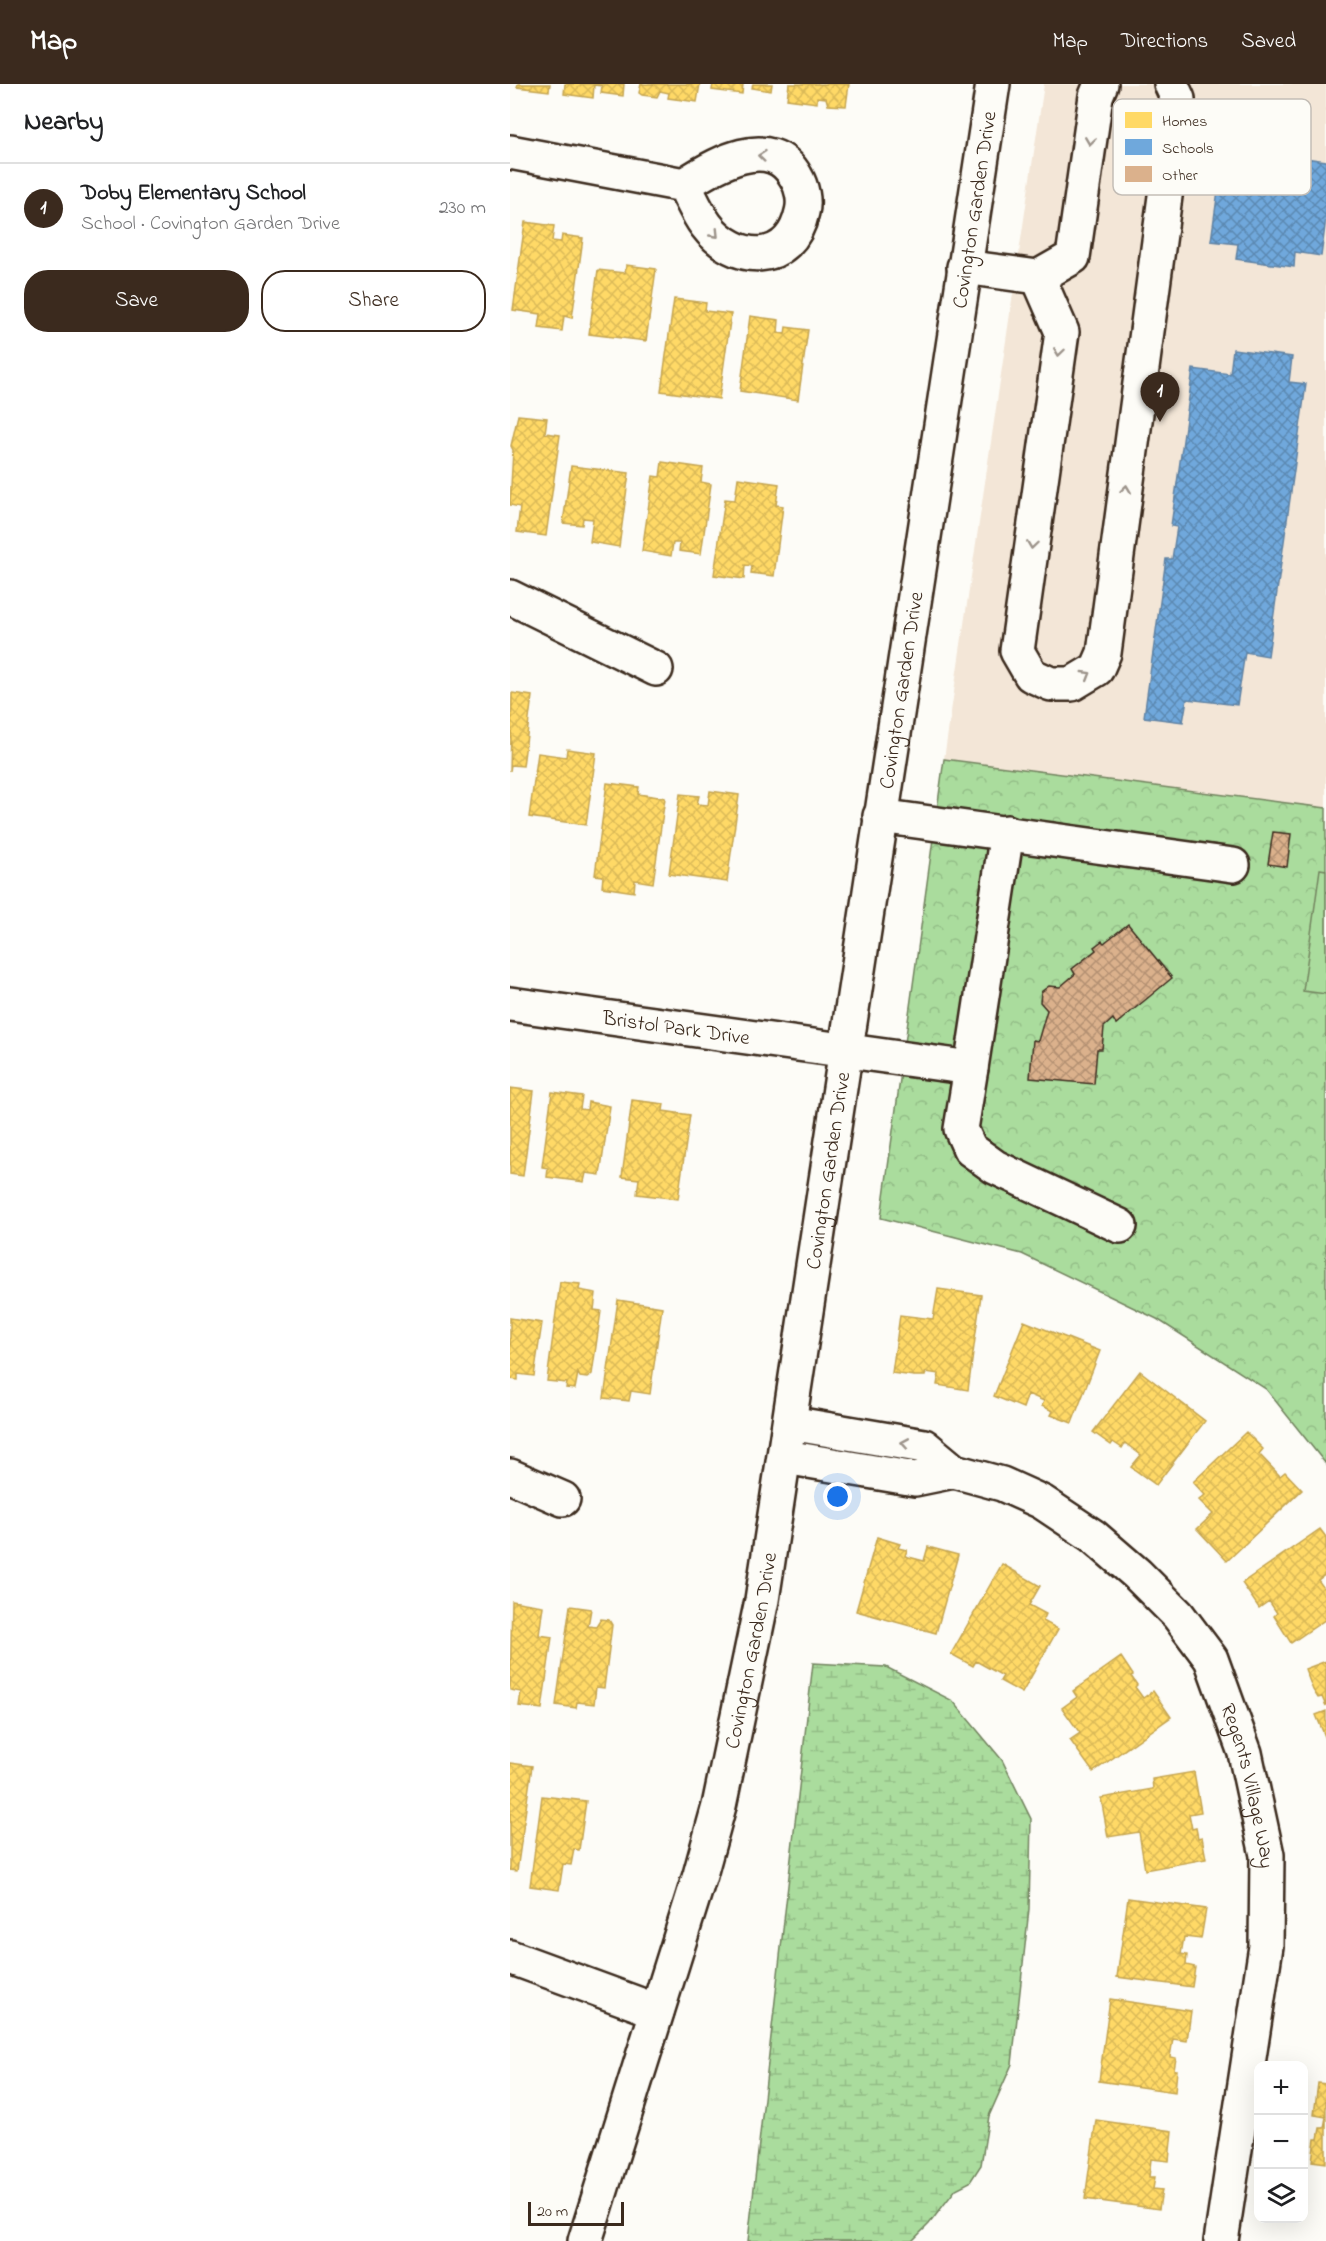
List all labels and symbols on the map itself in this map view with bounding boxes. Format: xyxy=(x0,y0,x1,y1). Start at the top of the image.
legend xyxy=(1113,99,1311,195)
street label: Covington Garden Drive xyxy=(946,109,1006,311)
text: Homes xyxy=(1162,110,1207,134)
one-way arrow xyxy=(1084,137,1096,146)
text: Schools xyxy=(1162,137,1214,161)
one-way arrow xyxy=(757,150,767,163)
text: Other xyxy=(1162,164,1198,188)
one-way arrow xyxy=(707,227,718,238)
one-way arrow xyxy=(1054,347,1066,356)
pin: 1 xyxy=(1140,372,1180,422)
one-way arrow xyxy=(1119,484,1131,493)
one-way arrow xyxy=(1026,540,1039,550)
street label: Covington Garden Drive xyxy=(873,589,933,791)
one-way arrow xyxy=(1081,671,1091,683)
street label: Bristol Park Drive xyxy=(600,1004,752,1054)
street label: Covington Garden Drive xyxy=(800,1069,859,1272)
one-way arrow xyxy=(900,1437,909,1449)
your location xyxy=(823,1482,852,1511)
street label: Covington Garden Drive xyxy=(718,1550,786,1752)
street label: Regents Village Way xyxy=(1211,1700,1280,1869)
scale bar xyxy=(528,2199,624,2226)

